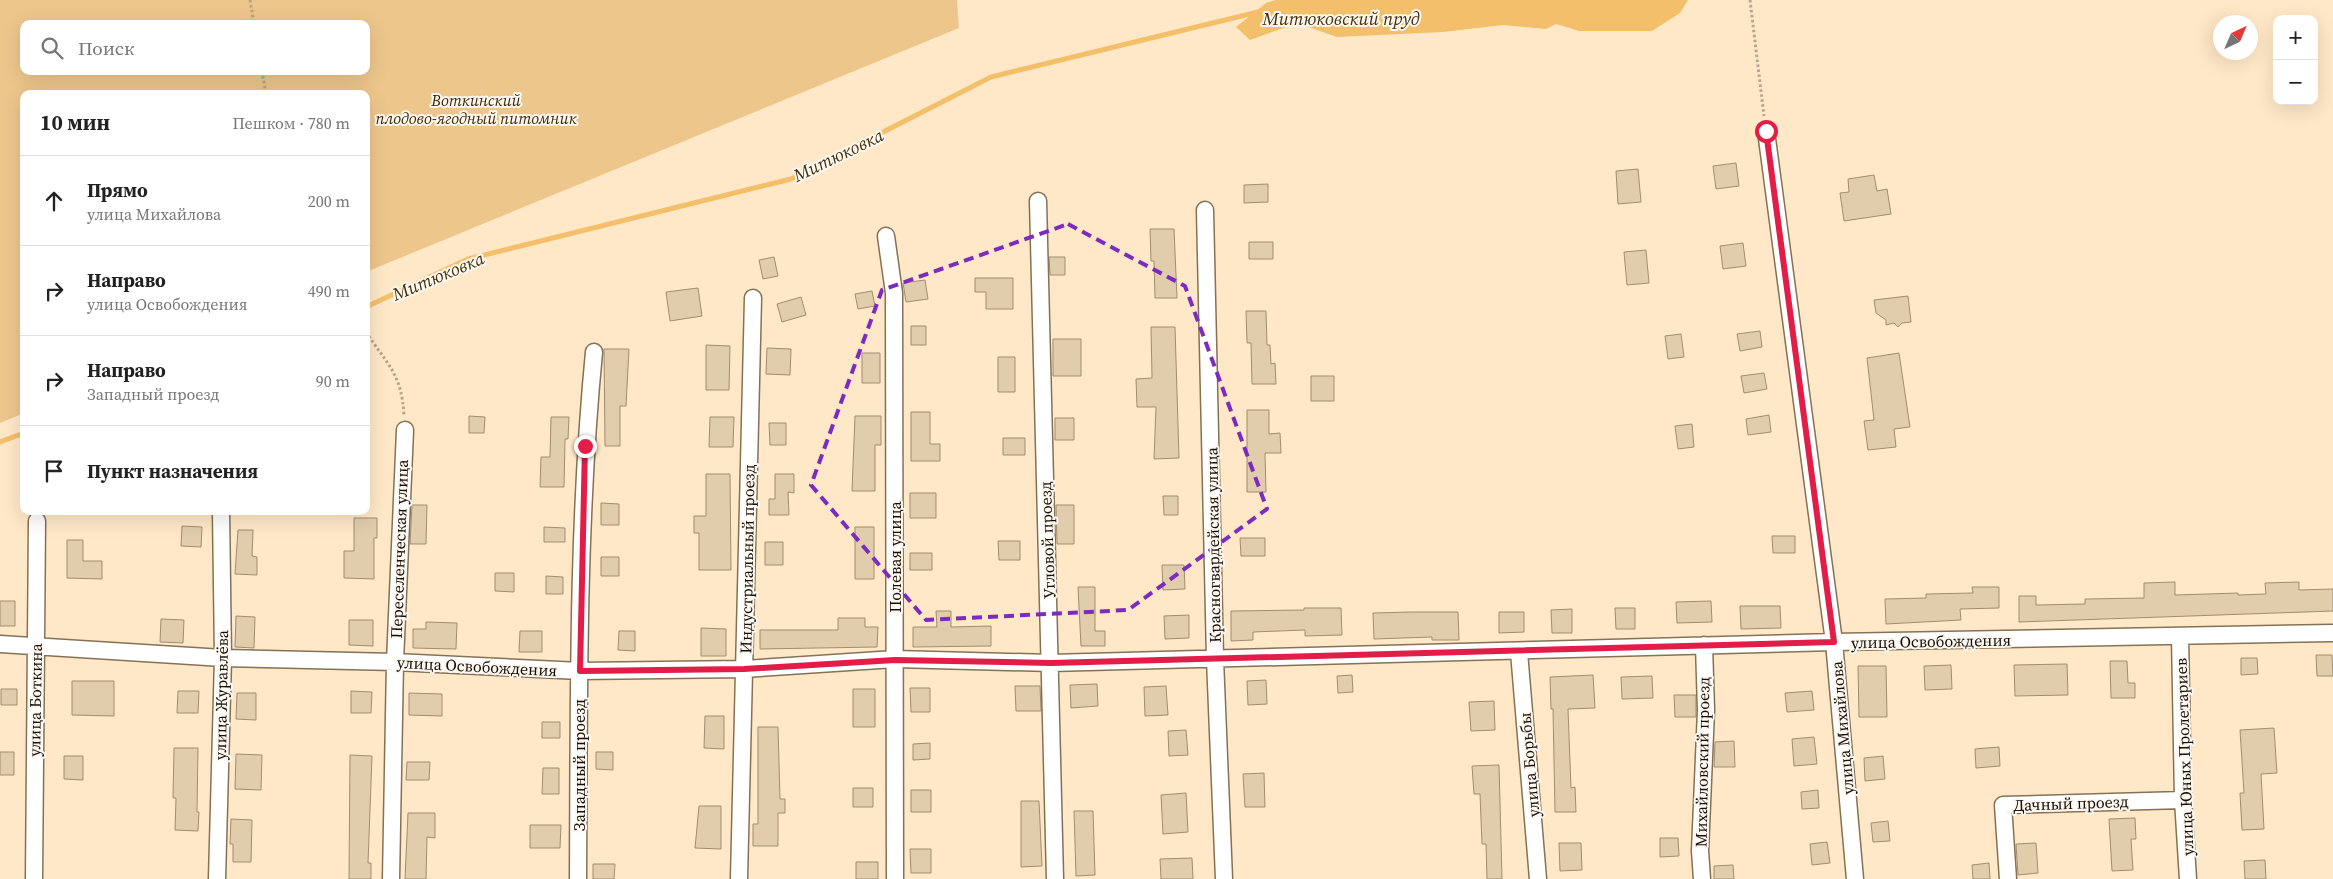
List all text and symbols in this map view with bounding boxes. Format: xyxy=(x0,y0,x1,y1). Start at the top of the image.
water label: Митюковский пруд xyxy=(1262,6,1420,31)
north arrow xyxy=(2213,15,2258,60)
map controls xyxy=(2273,15,2318,105)
button: + xyxy=(2273,15,2318,60)
search box xyxy=(20,20,370,75)
icon: search xyxy=(38,34,66,62)
text: Поиск xyxy=(78,35,135,61)
button: − xyxy=(2273,60,2318,105)
park label: Воткинский плодово-ягодный питомник xyxy=(375,89,577,129)
text: 10 мин xyxy=(40,108,110,137)
text: Пешком · 780 m xyxy=(232,112,350,134)
route start xyxy=(1755,120,1778,143)
water label: Митюковка xyxy=(788,122,888,188)
text: Прямо xyxy=(87,177,148,203)
icon: ahead xyxy=(40,187,68,215)
text: 200 m xyxy=(308,190,350,212)
text: улица Михайлова xyxy=(87,203,221,225)
water label: Митюковка xyxy=(387,245,488,307)
text: Направо xyxy=(87,267,166,293)
icon: right xyxy=(40,277,68,305)
text: 490 m xyxy=(308,280,350,302)
text: улица Освобождения xyxy=(87,293,247,315)
text: Направо xyxy=(87,357,166,383)
icon: right xyxy=(40,367,68,395)
text: 90 m xyxy=(316,370,350,392)
text: Западный проезд xyxy=(87,383,219,405)
route end xyxy=(574,435,597,458)
street label: Красногвардейская улица xyxy=(1200,446,1226,643)
icon: arrive xyxy=(40,457,68,485)
text: Пункт назначения xyxy=(87,458,258,484)
street label: Переселенческая улица xyxy=(385,458,413,639)
street label: Индустриальный проезд xyxy=(734,464,760,654)
street label: Угловой проезд xyxy=(1034,481,1060,599)
street label: Полевая улица xyxy=(884,500,906,613)
street label: улица Журавлёва xyxy=(209,629,233,760)
street label: улица Освобождения xyxy=(1851,629,2011,653)
street label: улица Боткина xyxy=(23,642,47,757)
street label: улица Освобождения xyxy=(396,651,558,681)
street label: улица Юных Пролетариев xyxy=(2170,658,2198,856)
street label: улица Михайлова xyxy=(1825,659,1859,796)
street label: Михайловский проезд xyxy=(1690,677,1714,847)
street label: Западный проезд xyxy=(568,699,590,831)
street label: улица Борьбы xyxy=(1513,712,1545,818)
street label: Дачный проезд xyxy=(2013,790,2129,816)

